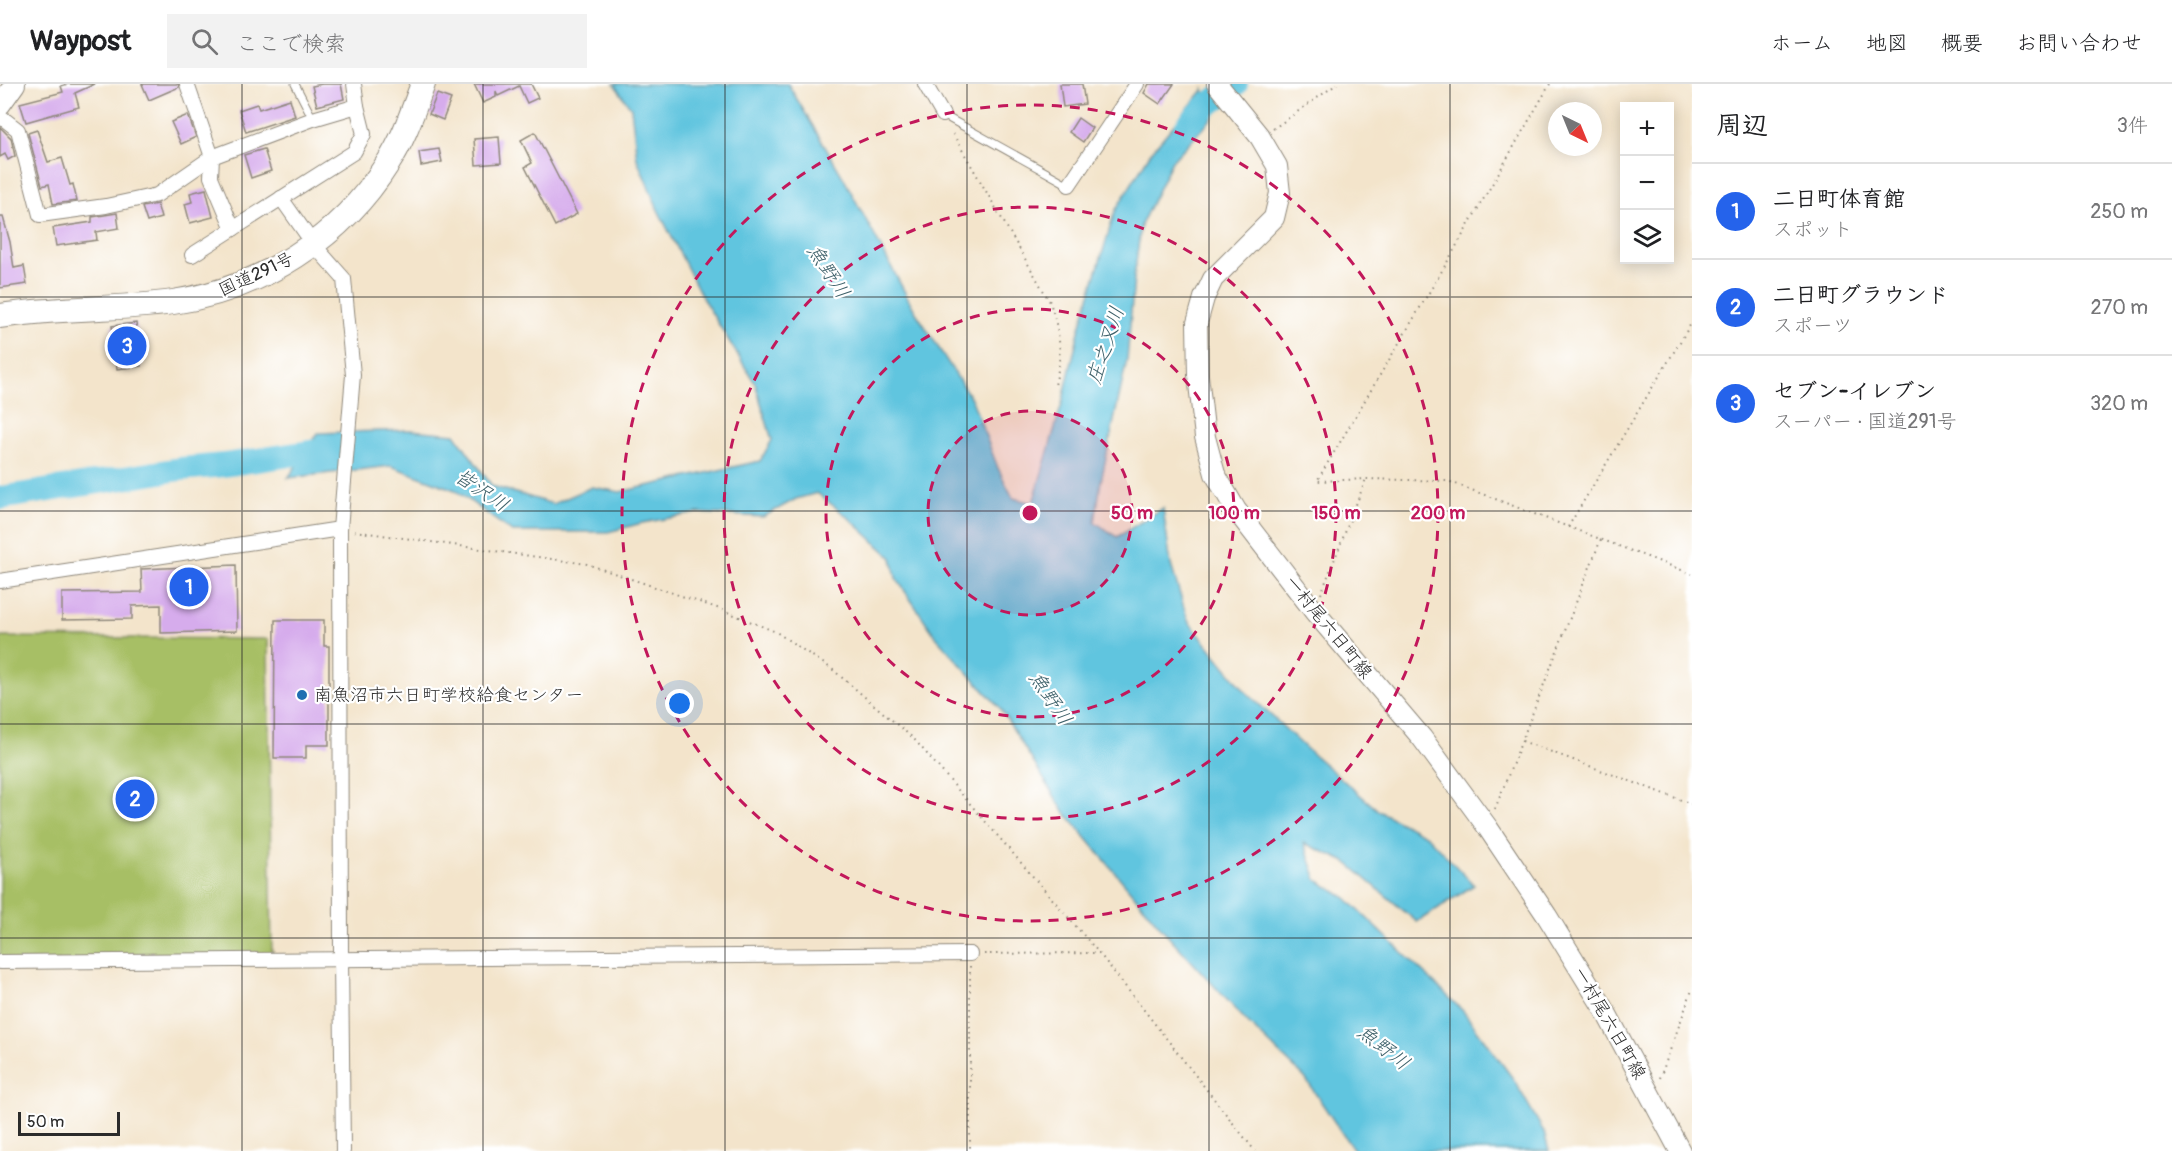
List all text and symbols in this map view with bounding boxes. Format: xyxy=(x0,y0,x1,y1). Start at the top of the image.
search box xyxy=(167,14,587,68)
text: Waypost xyxy=(30,24,131,59)
icon: search xyxy=(188,25,221,58)
text: ここで検索 xyxy=(236,30,346,58)
text: ホーム xyxy=(1771,30,1833,57)
text: 地図 xyxy=(1866,30,1908,57)
text: 概要 xyxy=(1941,30,1983,57)
text: お問い合わせ xyxy=(2016,30,2142,57)
north arrow xyxy=(1548,102,1602,156)
map controls xyxy=(1620,102,1674,264)
button: + xyxy=(1620,102,1674,156)
text: 周辺 xyxy=(1716,110,1768,142)
text: 3件 xyxy=(2117,113,2148,138)
button: − xyxy=(1620,156,1674,210)
text: 二日町体育館 xyxy=(1773,185,1905,213)
text: 1 xyxy=(1732,199,1739,224)
text: 250 m xyxy=(2090,199,2148,224)
button: layers xyxy=(1620,210,1674,264)
text: スポット xyxy=(1773,217,1853,242)
water label: 魚野川 xyxy=(802,239,855,303)
street label: 国道291号 xyxy=(215,247,297,302)
text: 二日町グラウンド xyxy=(1773,281,1949,309)
text: 2 xyxy=(1730,295,1741,320)
text: 270 m xyxy=(2090,295,2148,320)
water label: 庄之又川 xyxy=(1081,303,1130,387)
text: スポーツ xyxy=(1773,313,1853,338)
pin: 3 xyxy=(108,324,146,368)
text: セブン-イレブン xyxy=(1773,377,1936,405)
text: 3 xyxy=(1730,391,1741,416)
text: 320 m xyxy=(2090,391,2148,416)
text: スーパー · 国道291号 xyxy=(1773,409,1957,434)
water label: 皆沢川 xyxy=(450,463,514,518)
text: 50 m xyxy=(1111,502,1153,525)
text: 100 m xyxy=(1208,502,1260,525)
text: 150 m xyxy=(1312,502,1361,525)
text: 200 m xyxy=(1411,502,1465,525)
centre of rings xyxy=(1020,503,1040,523)
pin: 1 xyxy=(170,564,208,610)
street label: 一村尾六日町線 xyxy=(1280,571,1377,684)
water label: 魚野川 xyxy=(1023,666,1078,730)
place label: 南魚沼市六日町学校給食センター xyxy=(314,684,583,707)
marker: 南魚沼市六日町学校給食センター xyxy=(295,688,309,702)
your location xyxy=(665,689,694,718)
pin: 2 xyxy=(116,776,154,822)
street label: 一村尾六日町線 xyxy=(1568,963,1651,1084)
water label: 魚野川 xyxy=(1352,1019,1415,1076)
scale bar xyxy=(18,1109,120,1136)
text: 50 m xyxy=(27,1112,64,1132)

